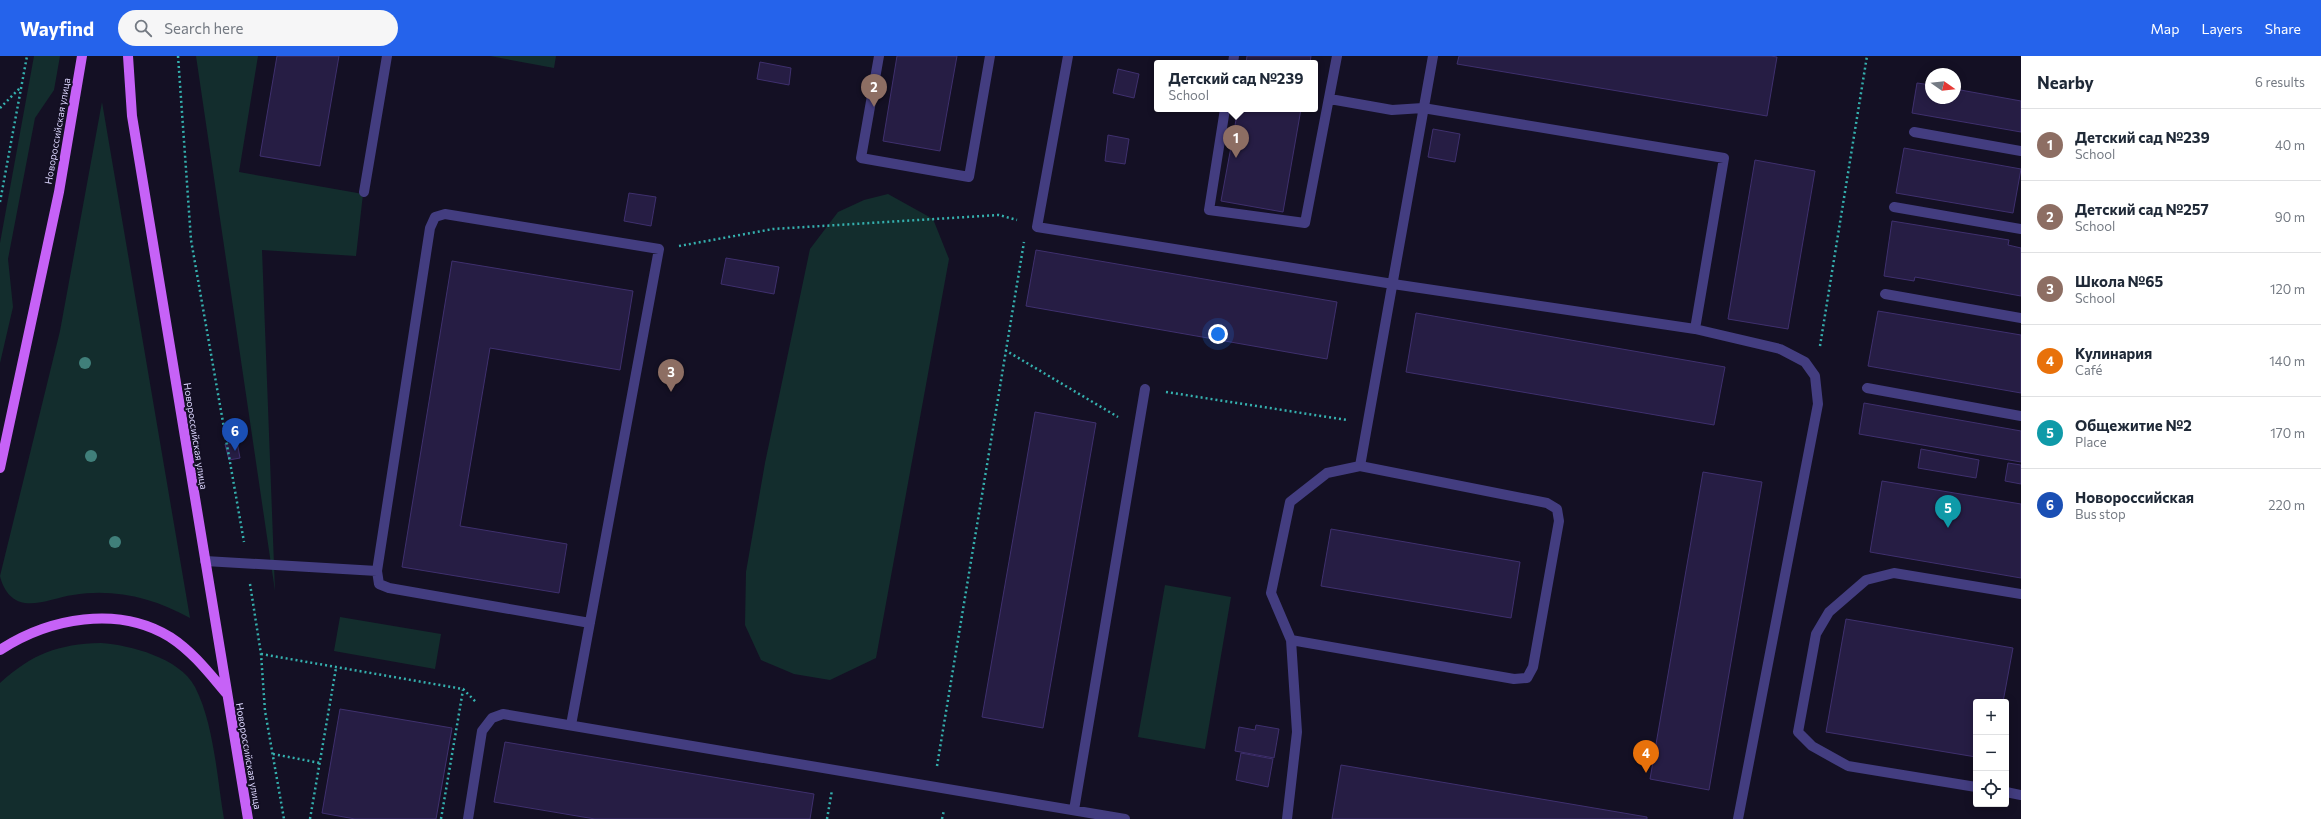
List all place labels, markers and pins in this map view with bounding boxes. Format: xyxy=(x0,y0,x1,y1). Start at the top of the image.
pin: 2 xyxy=(861,74,887,107)
pin: 1 xyxy=(1223,125,1249,158)
pin: 3 xyxy=(658,359,684,392)
pin: 6 xyxy=(222,418,248,451)
pin: 5 xyxy=(1935,495,1961,528)
pin: 4 xyxy=(1633,740,1659,773)

